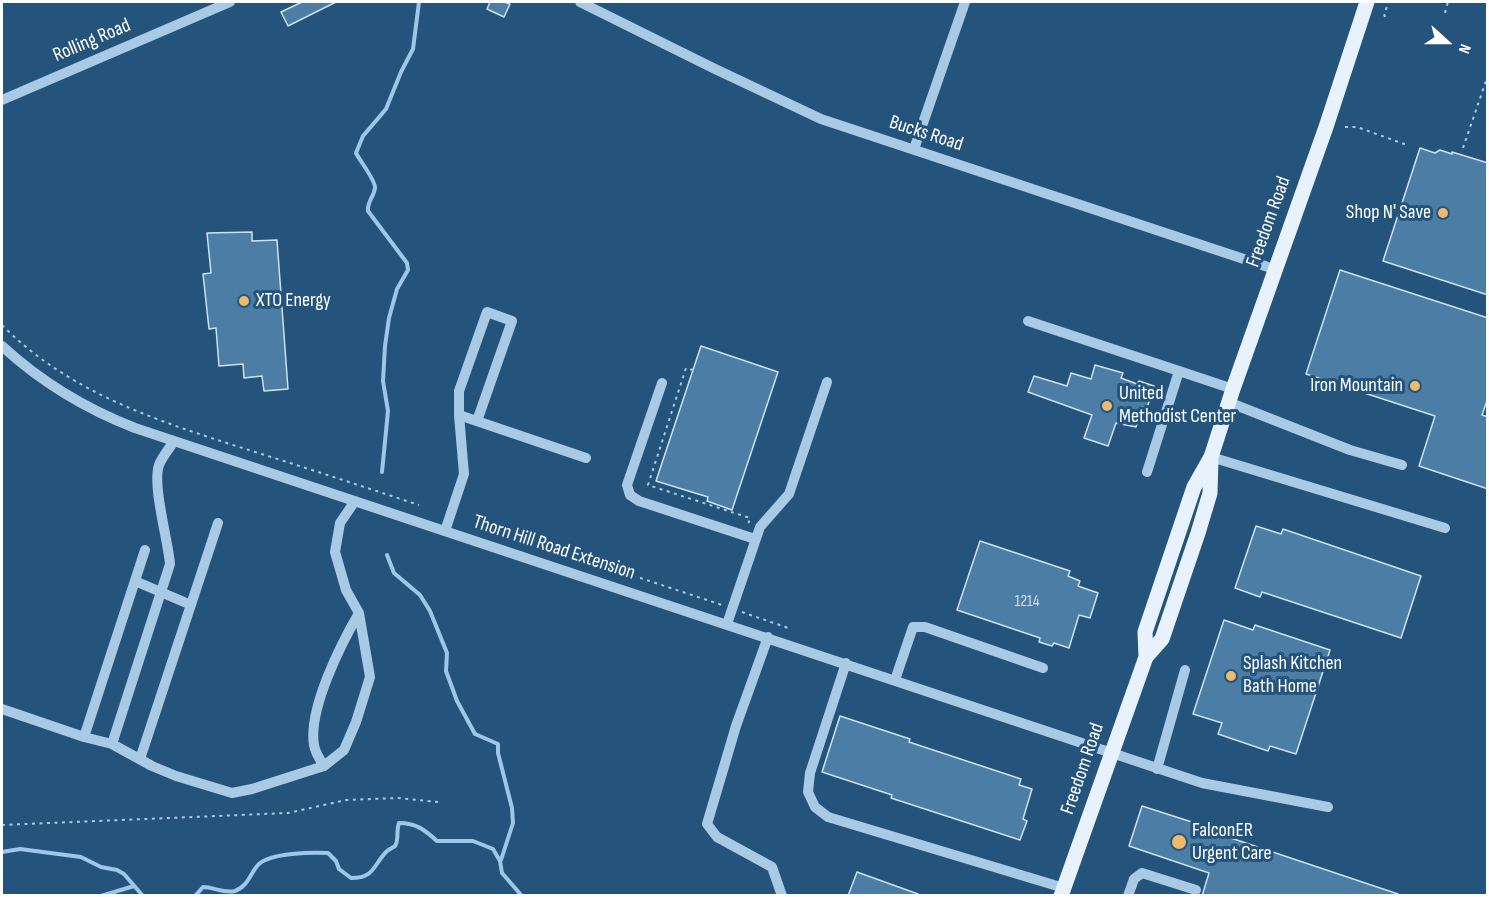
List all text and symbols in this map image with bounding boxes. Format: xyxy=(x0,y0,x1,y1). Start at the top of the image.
north arrow xyxy=(1417,12,1477,72)
street label: Rolling Road xyxy=(50,14,134,68)
text: N xyxy=(1454,41,1475,56)
street label: Bucks Road xyxy=(886,111,966,157)
street label: Freedom Road xyxy=(1241,173,1297,271)
place label: Shop N' Save xyxy=(1346,201,1431,225)
marker: Shop N' Save xyxy=(1436,206,1450,220)
place label: XTO Energy xyxy=(256,289,331,313)
marker: XTO Energy xyxy=(237,294,251,308)
place label: Iron Mountain xyxy=(1310,374,1403,398)
marker: Iron Mountain xyxy=(1408,379,1422,393)
place label: United Methodist Center xyxy=(1119,382,1236,429)
marker: United Methodist Center xyxy=(1100,399,1114,413)
street label: Thorn Hill Road Extension xyxy=(470,510,638,586)
house number: 1214 xyxy=(1015,592,1039,612)
place label: Splash Kitchen Bath Home xyxy=(1243,652,1342,699)
marker: Splash Kitchen Bath Home xyxy=(1224,669,1238,683)
street label: Freedom Road xyxy=(1056,720,1110,818)
place label: FalconER Urgent Care xyxy=(1192,819,1272,866)
marker: FalconER Urgent Care xyxy=(1170,833,1188,851)

